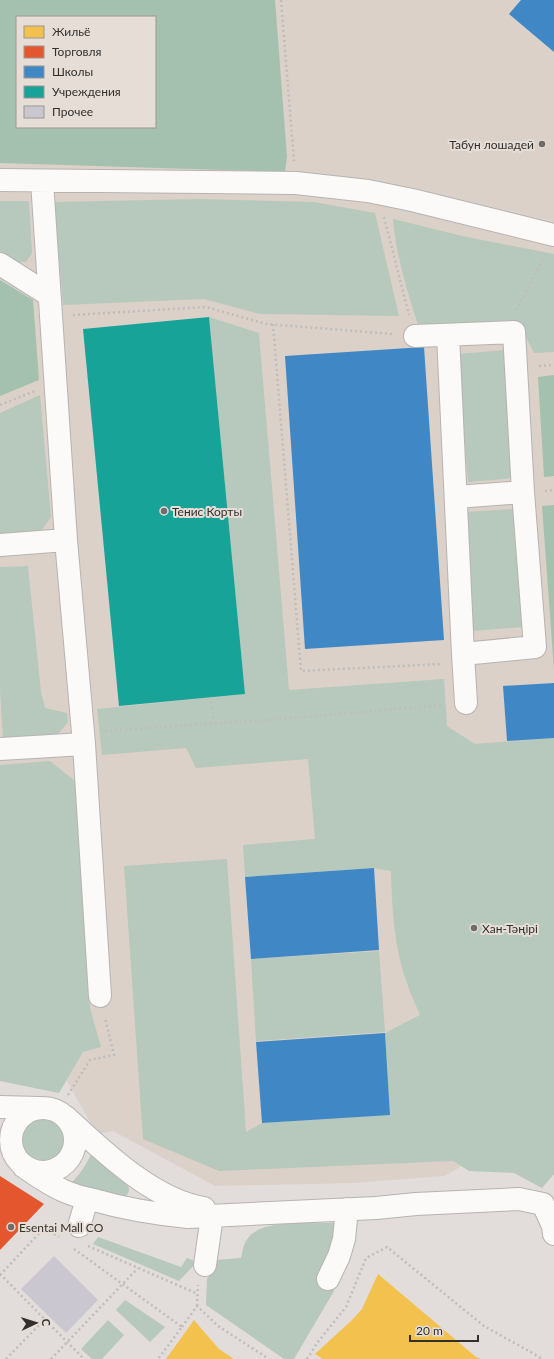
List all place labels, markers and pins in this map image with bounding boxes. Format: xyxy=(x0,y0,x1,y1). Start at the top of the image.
place label: Табун лошадей xyxy=(449,137,534,152)
marker: Табун лошадей xyxy=(537,139,547,149)
place label: Тенис Корты xyxy=(172,504,242,519)
marker: Тенис Корты xyxy=(159,506,169,516)
place label: Хан-Тәңірі xyxy=(482,921,538,936)
marker: Хан-Тәңірі xyxy=(469,923,479,933)
place label: Esentai Mall СО xyxy=(19,1220,104,1235)
marker: Esentai Mall СО xyxy=(6,1222,16,1232)

